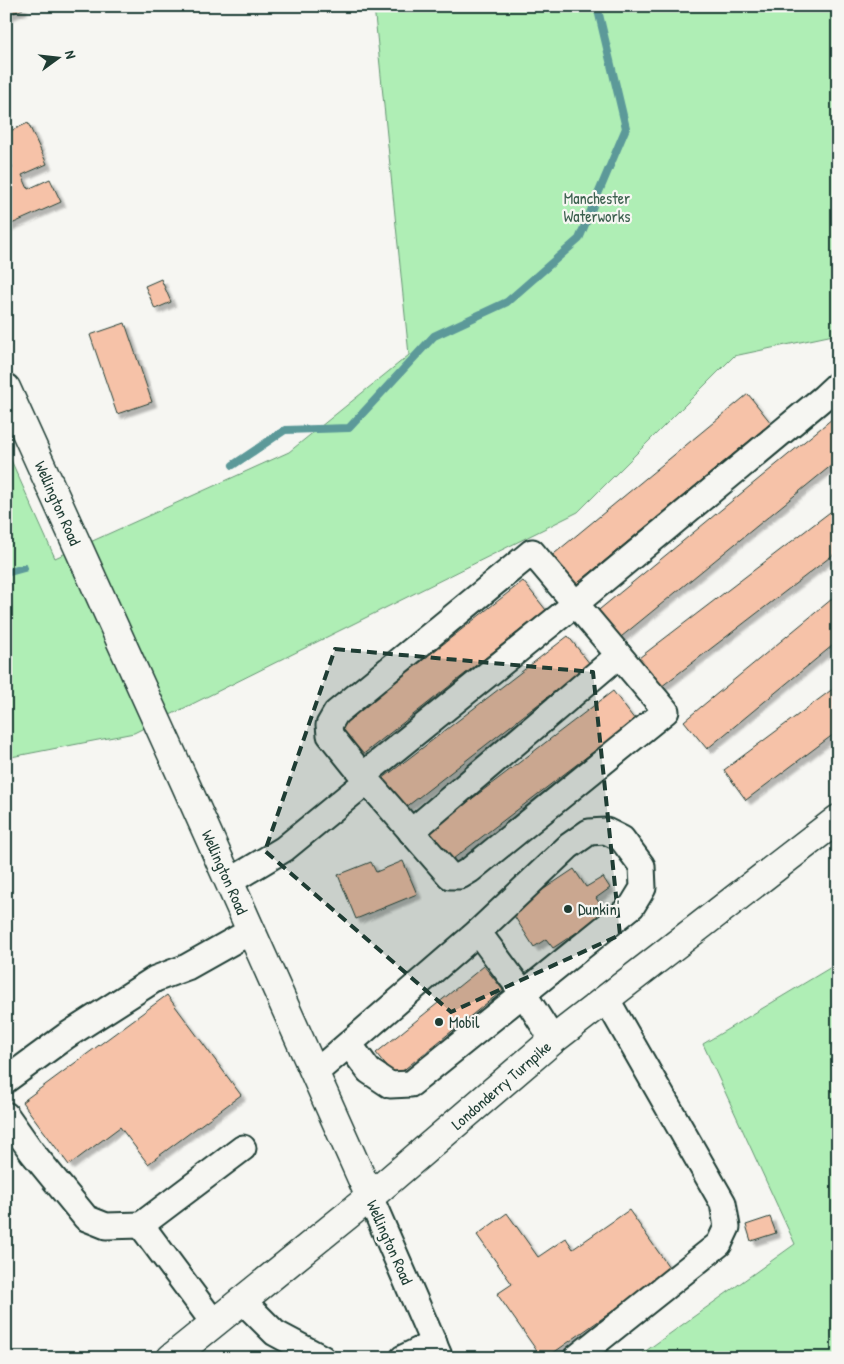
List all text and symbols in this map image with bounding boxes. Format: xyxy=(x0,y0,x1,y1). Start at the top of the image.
north arrow xyxy=(32,32,82,82)
text: N xyxy=(61,48,81,61)
park label: Manchester Waterworks xyxy=(564,187,630,227)
street label: Wellington Road xyxy=(30,457,86,549)
street label: Wellington Road xyxy=(197,826,253,918)
place label: Dunkin' xyxy=(578,898,619,920)
marker: Dunkin' xyxy=(562,903,574,915)
place label: Mobil xyxy=(449,1011,480,1033)
marker: Mobil xyxy=(433,1016,445,1028)
street label: Londonderry Turnpike xyxy=(446,1035,556,1135)
street label: Wellington Road xyxy=(362,1196,418,1288)

